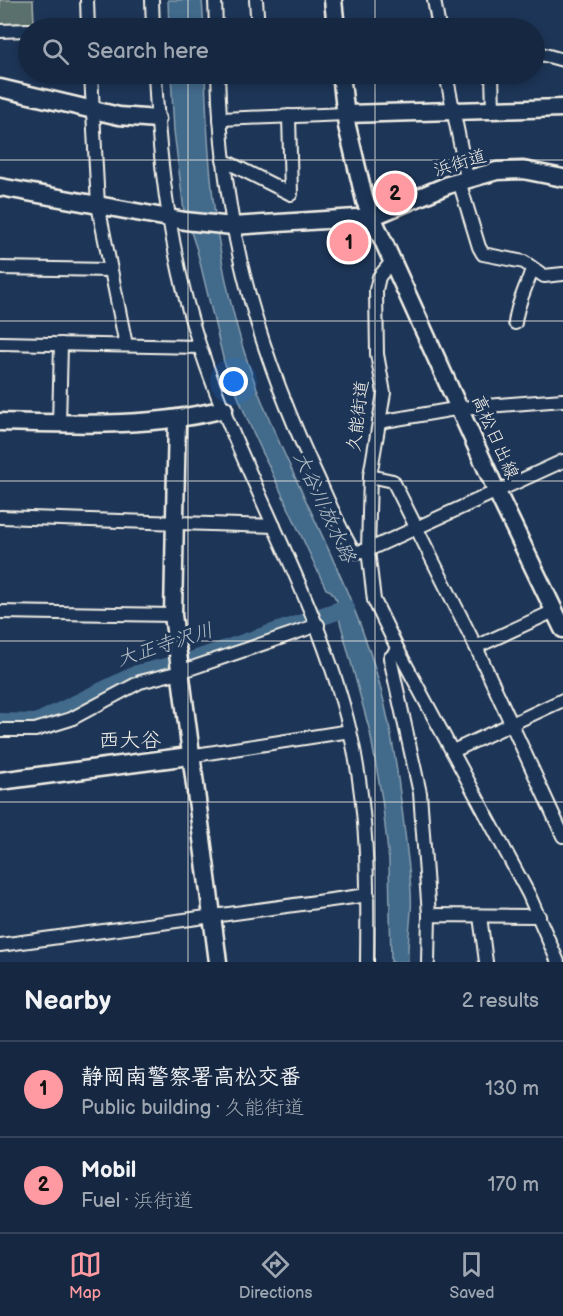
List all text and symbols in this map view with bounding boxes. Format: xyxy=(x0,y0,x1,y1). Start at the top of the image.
search box xyxy=(18,18,545,84)
icon: search xyxy=(39,35,72,68)
text: Search here xyxy=(87,38,209,65)
street label: 浜街道 xyxy=(431,145,489,181)
pin: 2 xyxy=(376,170,414,216)
pin: 1 xyxy=(330,220,368,264)
your location xyxy=(219,367,248,396)
street label: 久能街道 xyxy=(343,379,373,453)
street label: 高松日出線 xyxy=(467,392,523,482)
water label: 大谷川放水路 xyxy=(288,448,361,567)
water label: 大正寺沢川 xyxy=(114,618,216,672)
district label: 西大谷 xyxy=(99,728,162,753)
text: Nearby xyxy=(24,986,111,1017)
text: 2 results xyxy=(462,989,539,1013)
text: 静岡南警察署高松交番 xyxy=(81,1064,301,1091)
text: 1 xyxy=(39,1077,48,1101)
text: 130 m xyxy=(485,1077,539,1101)
text: Public building · 久能街道 xyxy=(81,1096,304,1120)
text: Mobil xyxy=(81,1157,136,1184)
text: 2 xyxy=(38,1173,49,1197)
text: 170 m xyxy=(488,1173,539,1197)
text: Fuel · 浜街道 xyxy=(81,1189,193,1213)
tab: Map xyxy=(69,1248,102,1303)
tab: Directions xyxy=(239,1248,312,1303)
tab: Saved xyxy=(449,1248,494,1303)

